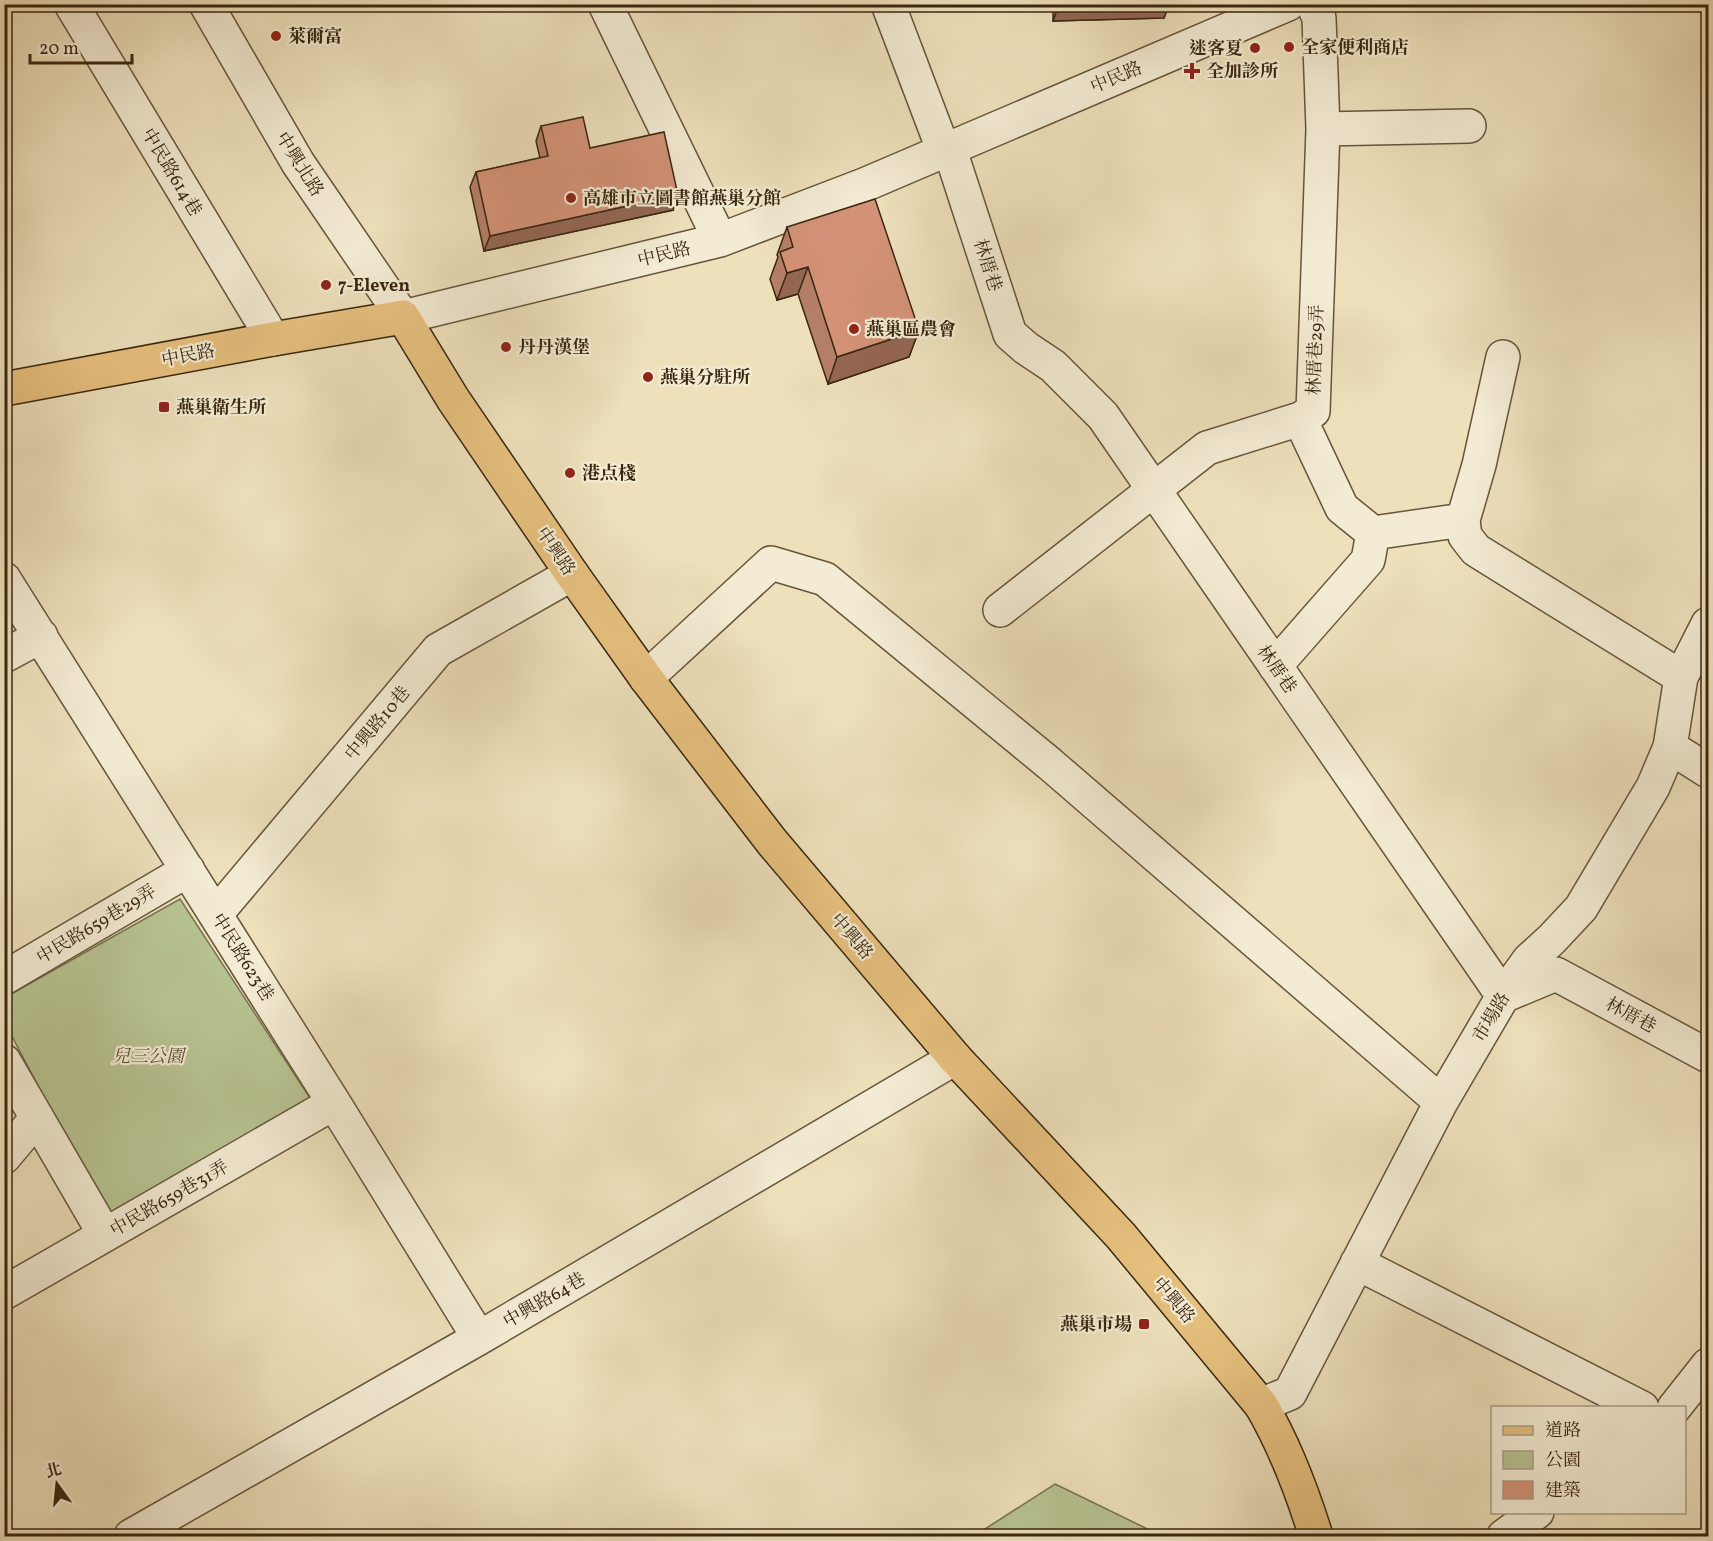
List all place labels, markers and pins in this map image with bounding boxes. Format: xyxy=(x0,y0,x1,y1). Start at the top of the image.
place label: 萊爾富 xyxy=(288,25,342,50)
marker: 萊爾富 xyxy=(269,29,283,43)
place label: 全家便利商店 xyxy=(1301,36,1409,61)
place label: 迷客夏 xyxy=(1189,37,1243,62)
marker: 全家便利商店 xyxy=(1282,40,1296,54)
marker: 迷客夏 xyxy=(1248,41,1262,55)
place label: 全加診所 xyxy=(1206,60,1279,85)
marker: 全加診所 xyxy=(1183,62,1201,80)
place label: 高雄市立圖書館燕巢分館 xyxy=(583,187,781,212)
marker: 高雄市立圖書館燕巢分館 xyxy=(564,191,578,205)
place label: 7-Eleven xyxy=(338,274,410,299)
marker: 7-Eleven xyxy=(319,278,333,292)
place label: 燕巢區農會 xyxy=(866,318,956,343)
marker: 燕巢區農會 xyxy=(847,322,861,336)
place label: 丹丹漢堡 xyxy=(518,336,590,361)
marker: 丹丹漢堡 xyxy=(499,340,513,354)
place label: 燕巢分駐所 xyxy=(660,366,751,391)
marker: 燕巢分駐所 xyxy=(641,370,655,384)
place label: 燕巢衛生所 xyxy=(176,396,267,421)
marker: 燕巢衛生所 xyxy=(157,400,171,414)
place label: 港点棧 xyxy=(582,462,636,487)
marker: 港点棧 xyxy=(563,466,577,480)
place label: 燕巢市場 xyxy=(1060,1313,1132,1338)
marker: 燕巢市場 xyxy=(1137,1317,1151,1331)

